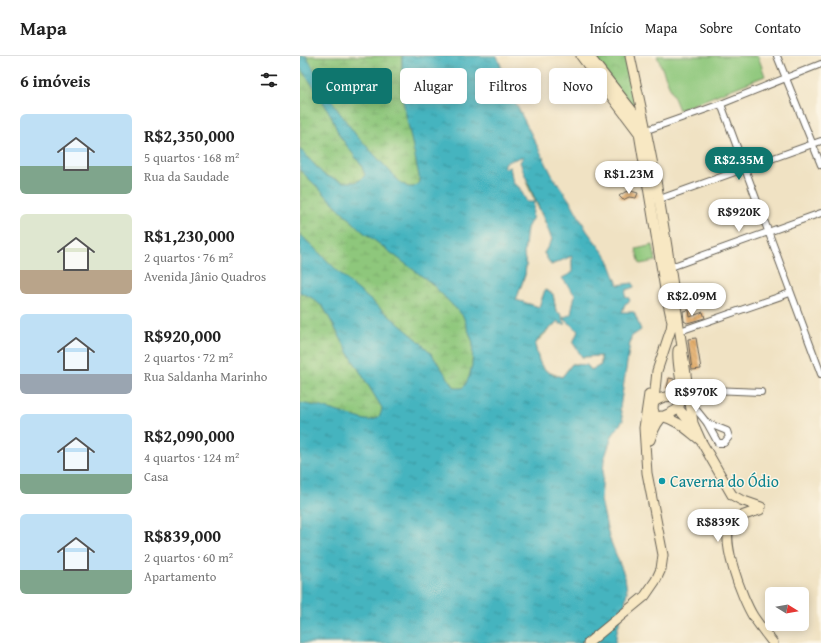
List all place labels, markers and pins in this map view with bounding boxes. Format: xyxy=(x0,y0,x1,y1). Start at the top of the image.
pin: R$2.35M xyxy=(702,147,776,181)
pin: R$1.23M xyxy=(592,161,666,195)
pin: R$920K xyxy=(706,199,772,233)
pin: R$2.09M xyxy=(655,283,729,317)
pin: R$970K xyxy=(663,379,729,413)
place label: Caverna do Ódio xyxy=(670,469,779,493)
marker: Caverna do Ódio xyxy=(657,476,667,486)
pin: R$839K xyxy=(685,509,751,543)

